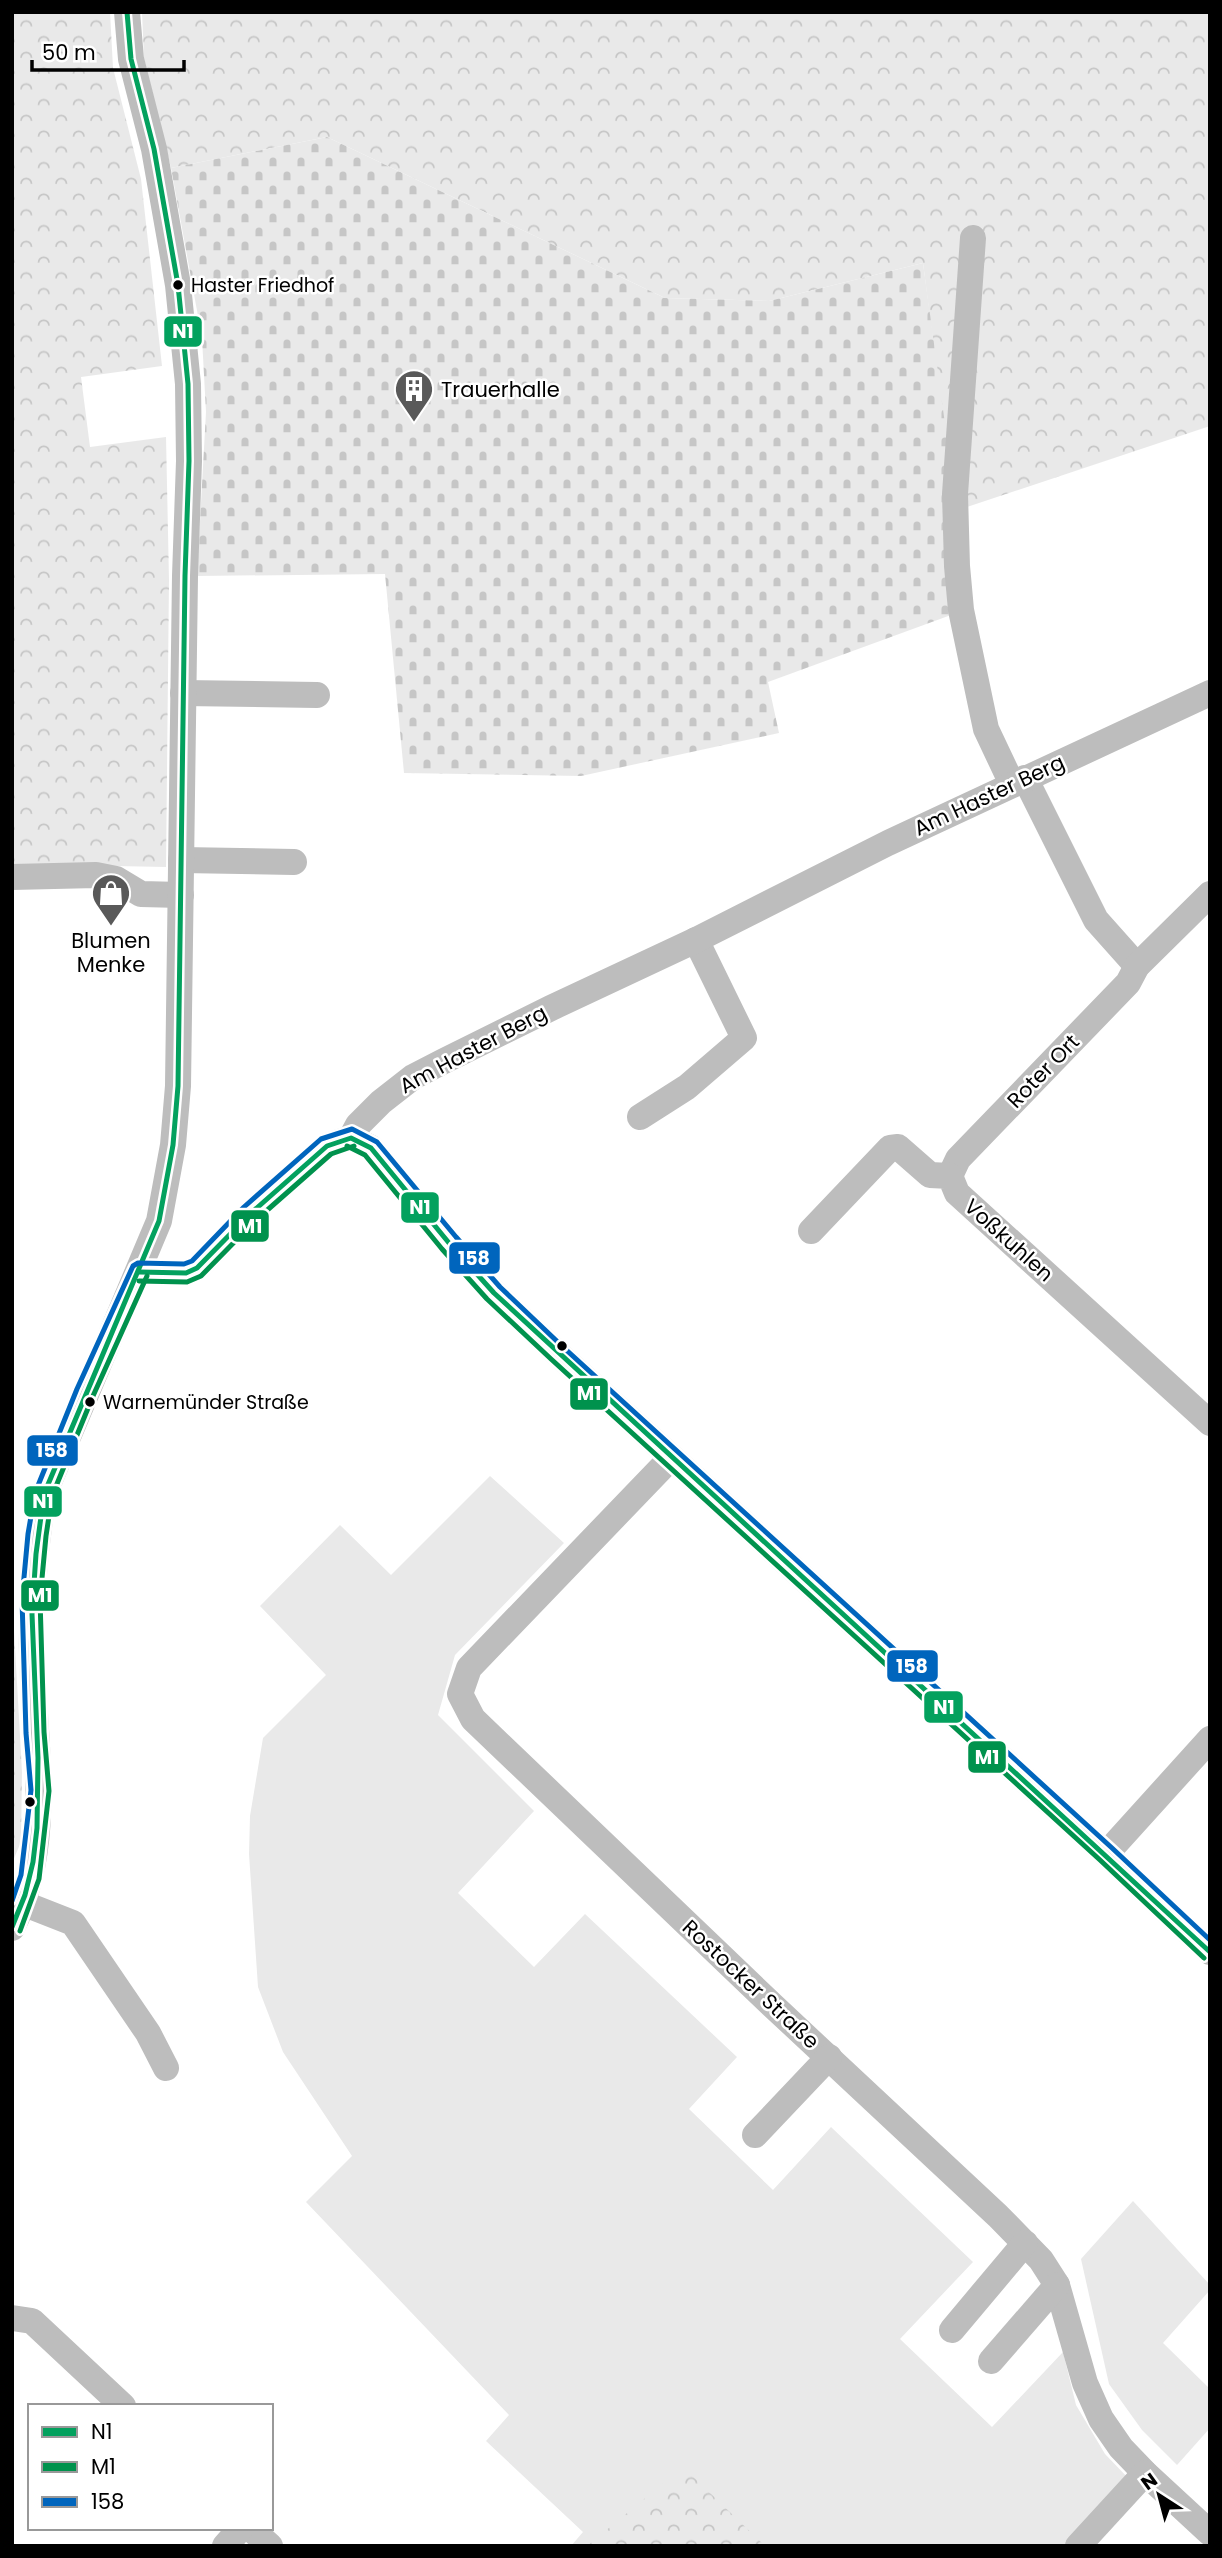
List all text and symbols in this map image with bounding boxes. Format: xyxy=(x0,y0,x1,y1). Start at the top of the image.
scale bar xyxy=(32,28,184,72)
text: 50 m xyxy=(42,38,96,67)
place label: Haster Friedhof xyxy=(191,272,334,299)
marker: Haster Friedhof xyxy=(171,278,185,292)
line badge: N1 xyxy=(163,315,203,348)
text: N1 xyxy=(172,318,194,345)
building icon: Trauerhalle xyxy=(393,368,435,423)
place label: Trauerhalle xyxy=(441,375,560,404)
street label: Am Haster Berg xyxy=(909,747,1069,843)
shop icon: Blumen Menke xyxy=(90,872,132,927)
place label: Blumen Menke xyxy=(71,926,151,979)
street label: Am Haster Berg xyxy=(394,998,552,1100)
street label: Roter Ort xyxy=(1001,1028,1085,1114)
line badge: N1 xyxy=(400,1191,440,1224)
street label: Voßkuhlen xyxy=(958,1192,1060,1288)
text: N1 xyxy=(409,1194,431,1221)
line badge: M1 xyxy=(230,1209,270,1243)
text: M1 xyxy=(238,1213,262,1240)
line badge: 158 xyxy=(448,1241,501,1275)
text: 158 xyxy=(458,1245,490,1272)
unlabelled marker xyxy=(555,1339,569,1353)
line badge: M1 xyxy=(569,1377,609,1411)
text: M1 xyxy=(577,1380,601,1407)
place label: Warnemünder Straße xyxy=(103,1389,309,1416)
marker: Warnemünder Straße xyxy=(83,1395,97,1409)
line badge: 158 xyxy=(26,1434,79,1467)
text: 158 xyxy=(36,1437,68,1464)
line badge: N1 xyxy=(23,1485,63,1518)
text: N1 xyxy=(32,1488,54,1515)
line badge: M1 xyxy=(20,1579,60,1612)
text: M1 xyxy=(28,1582,52,1609)
line badge: 158 xyxy=(886,1649,939,1683)
text: 158 xyxy=(896,1653,928,1680)
line badge: N1 xyxy=(923,1690,964,1724)
text: N1 xyxy=(933,1694,955,1721)
line badge: M1 xyxy=(967,1740,1007,1774)
text: M1 xyxy=(975,1744,999,1771)
unlabelled marker xyxy=(23,1795,37,1809)
street label: Rostocker Straße xyxy=(676,1913,826,2055)
legend xyxy=(28,2404,273,2530)
text: N1 xyxy=(91,2417,112,2446)
text: M1 xyxy=(91,2452,116,2481)
north arrow xyxy=(1124,2460,1194,2530)
text: N xyxy=(1136,2467,1163,2497)
text: 158 xyxy=(91,2487,124,2516)

